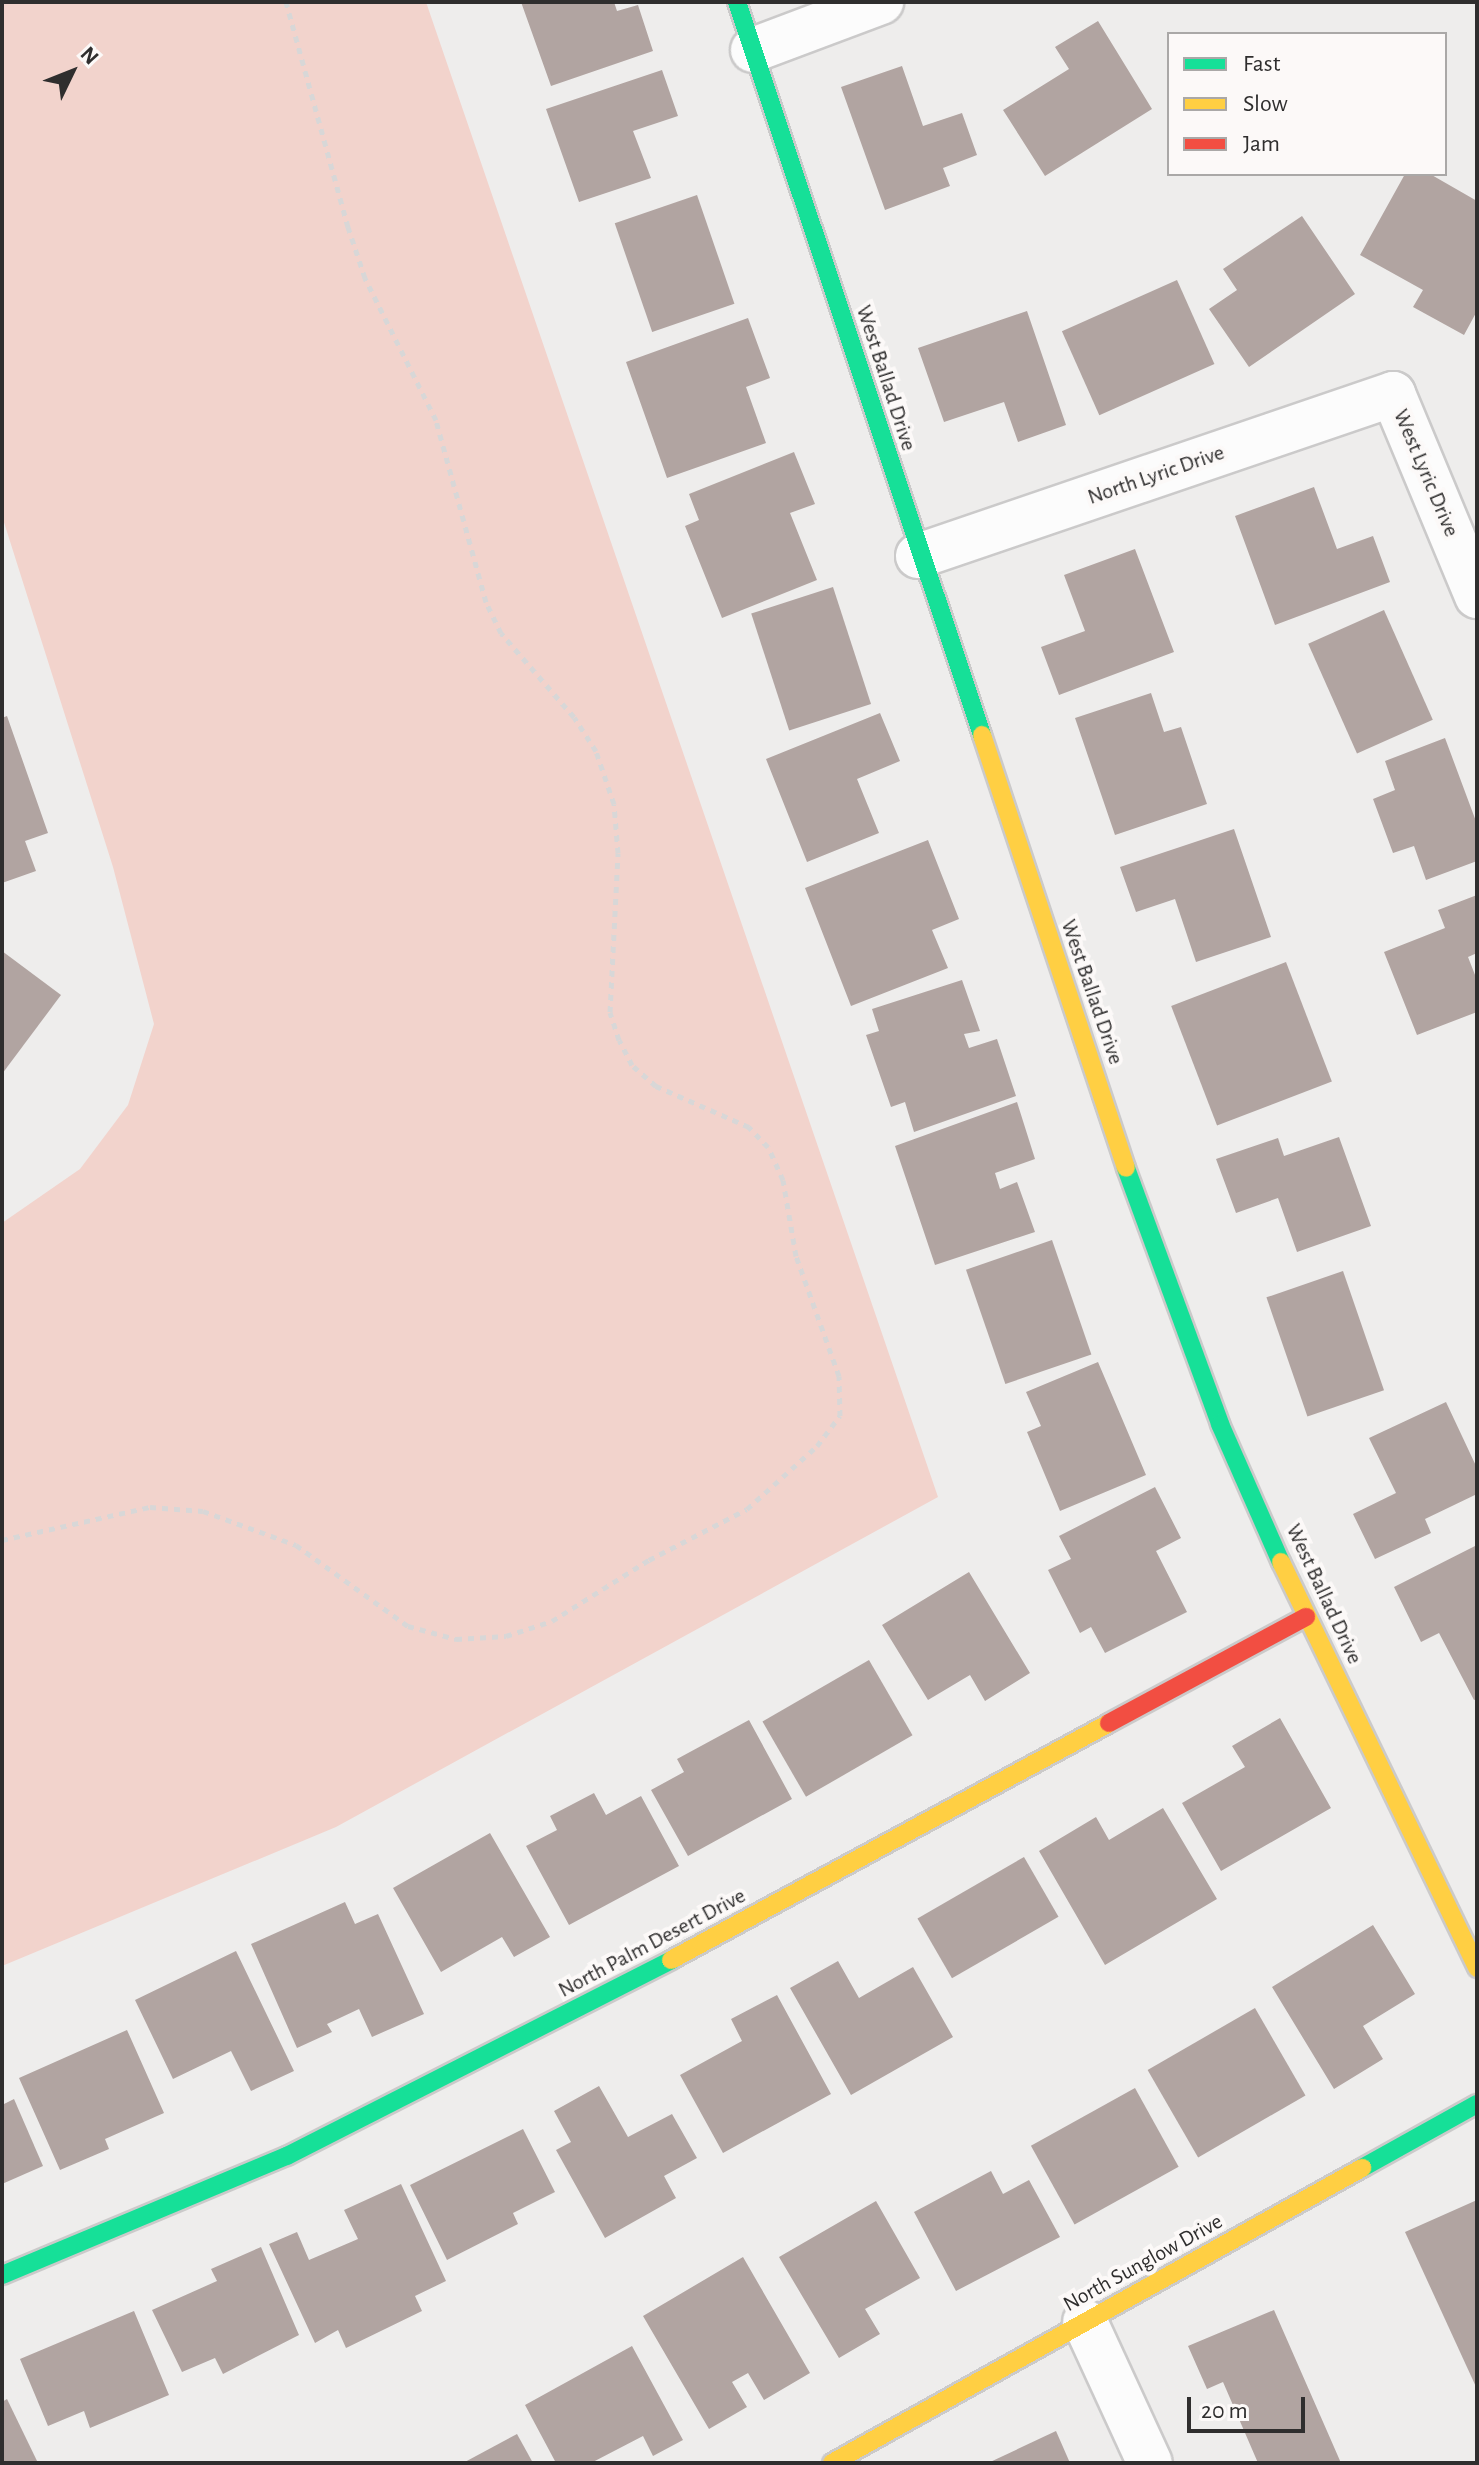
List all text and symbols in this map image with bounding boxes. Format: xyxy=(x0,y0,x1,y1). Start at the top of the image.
north arrow xyxy=(32,32,112,112)
legend xyxy=(1167,32,1447,176)
text: N xyxy=(76,43,103,69)
text: Fast xyxy=(1243,52,1280,76)
text: Slow xyxy=(1243,92,1288,116)
text: Jam xyxy=(1243,132,1280,156)
street label: West Ballad Drive xyxy=(850,302,922,454)
street label: West Lyric Drive xyxy=(1387,405,1465,541)
street label: North Lyric Drive xyxy=(1084,439,1228,511)
street label: West Ballad Drive xyxy=(1055,916,1129,1068)
street label: West Ballad Drive xyxy=(1280,1520,1368,1668)
street label: North Palm Desert Drive xyxy=(554,1882,750,2004)
street label: North Sunglow Drive xyxy=(1059,2208,1227,2318)
scale bar xyxy=(1191,2381,1309,2431)
text: 20 m xyxy=(1201,2399,1248,2423)

